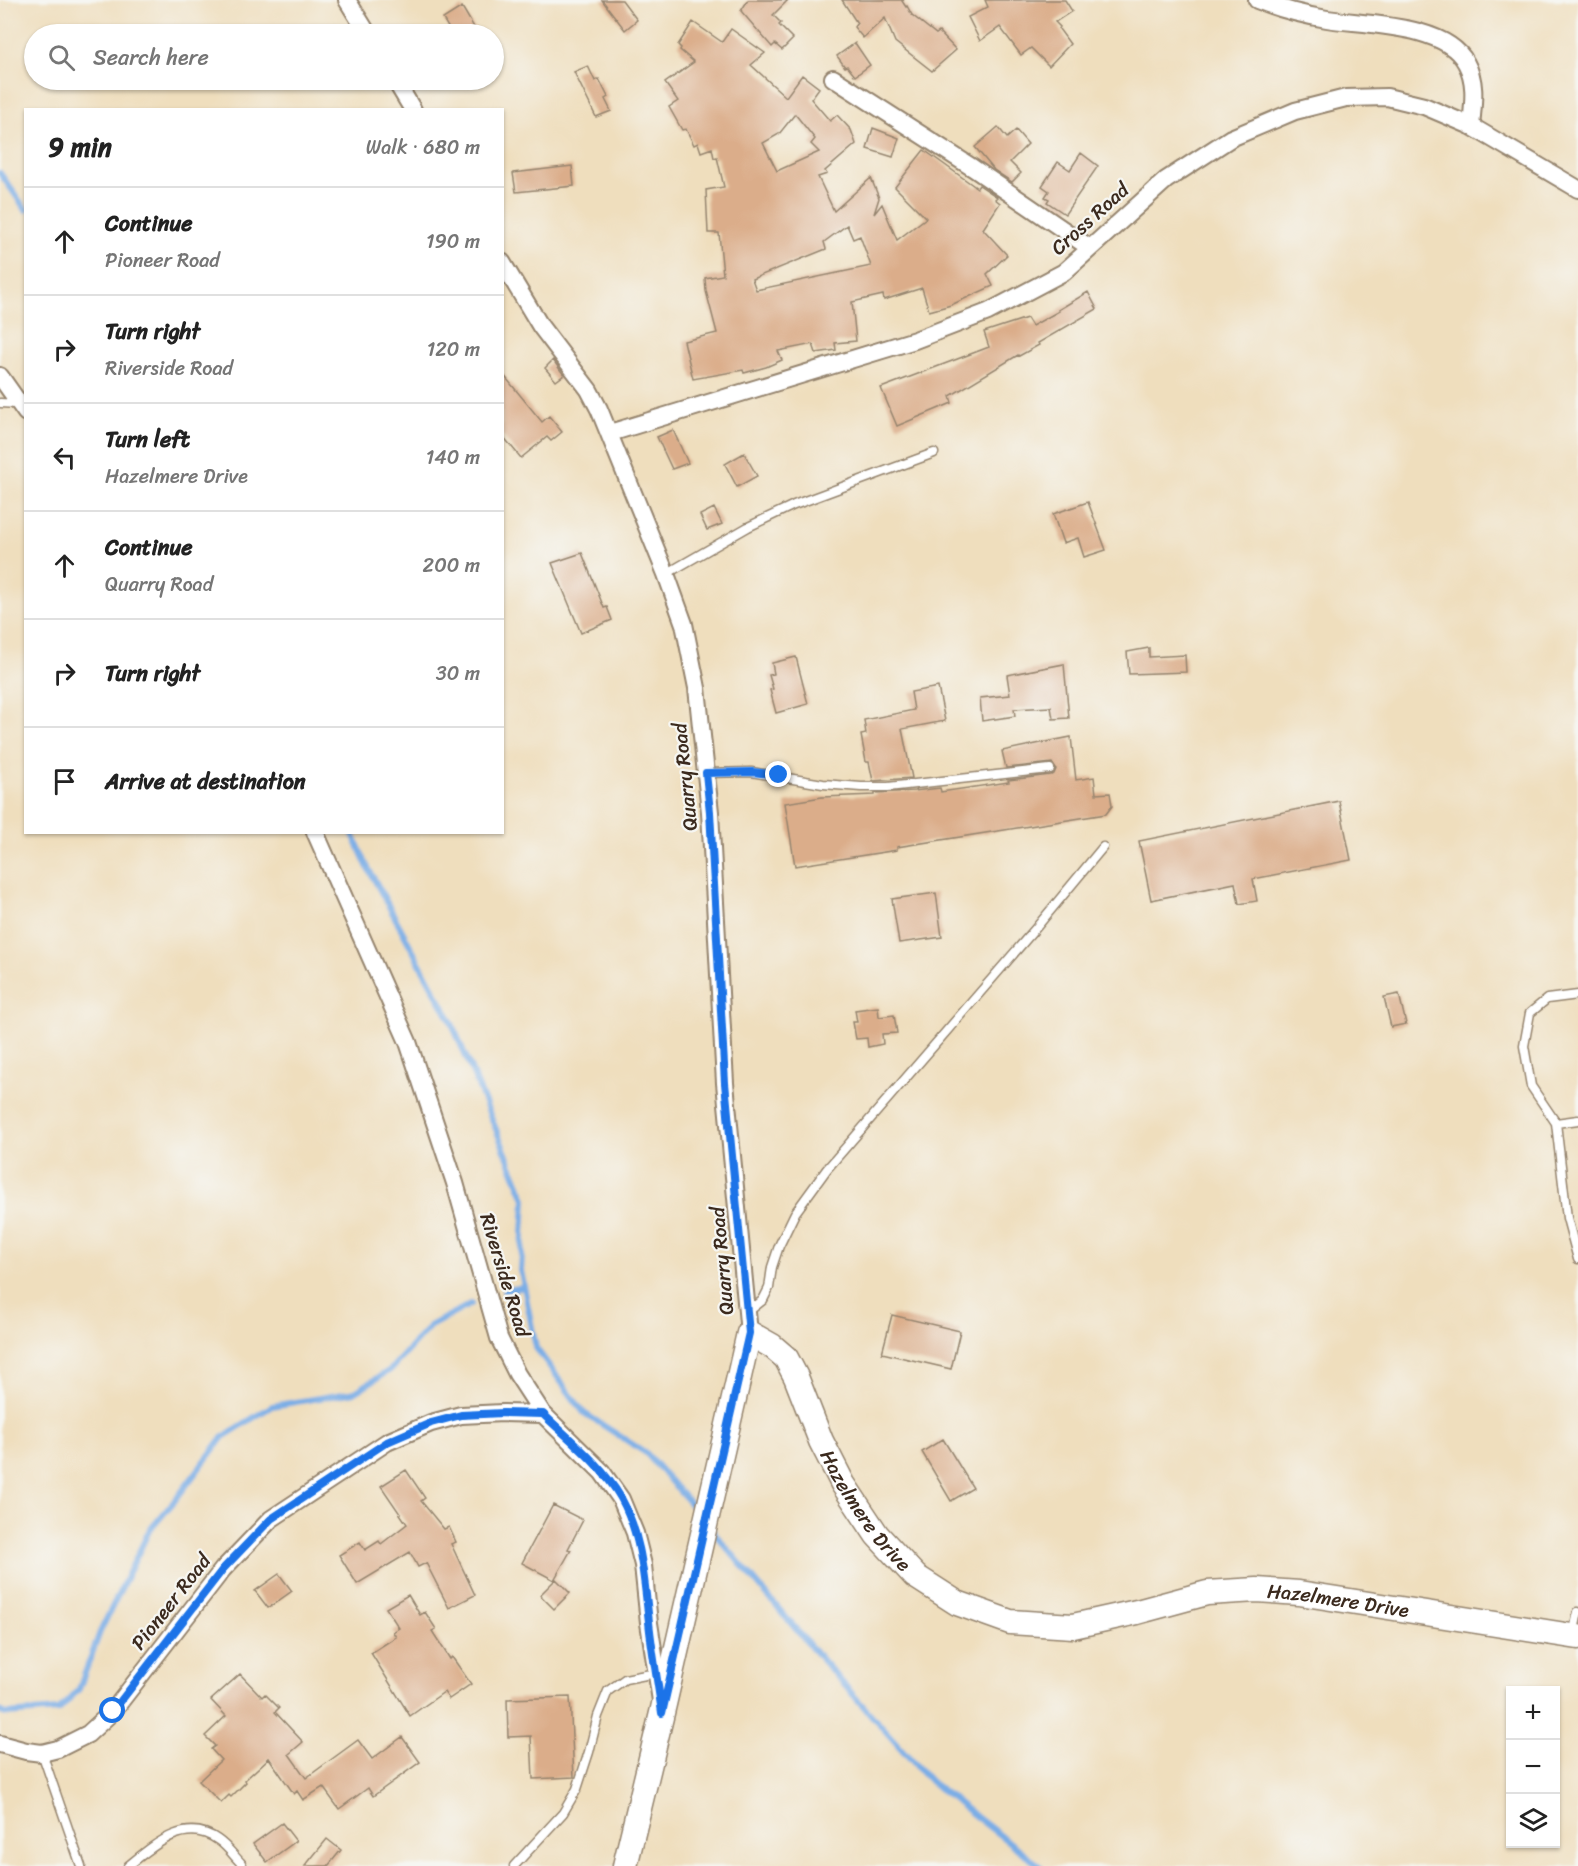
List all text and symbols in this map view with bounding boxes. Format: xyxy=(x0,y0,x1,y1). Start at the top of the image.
search box xyxy=(24,24,504,90)
text: Search here xyxy=(93,38,209,77)
icon: search xyxy=(45,41,78,74)
text: 9 min xyxy=(48,124,112,170)
text: Walk · 680 m xyxy=(366,130,480,165)
street label: Cross Road xyxy=(1042,173,1139,264)
text: Continue xyxy=(105,204,193,243)
text: 190 m xyxy=(426,224,480,259)
icon: ahead xyxy=(48,225,81,258)
text: Pioneer Road xyxy=(105,243,220,278)
text: Turn right xyxy=(105,312,200,351)
text: 120 m xyxy=(427,332,480,367)
icon: right xyxy=(48,333,81,366)
text: Riverside Road xyxy=(105,351,233,386)
text: Turn left xyxy=(105,420,190,459)
text: 140 m xyxy=(426,440,480,475)
icon: left xyxy=(48,441,81,474)
text: Hazelmere Drive xyxy=(105,459,248,494)
text: Continue xyxy=(105,528,193,567)
text: 200 m xyxy=(423,548,480,583)
icon: ahead xyxy=(48,549,81,582)
text: Quarry Road xyxy=(105,567,213,602)
text: Turn right xyxy=(105,654,200,693)
text: 30 m xyxy=(436,656,480,691)
icon: right xyxy=(48,657,81,690)
street label: Quarry Road xyxy=(662,720,708,833)
route end xyxy=(765,761,791,787)
text: Arrive at destination xyxy=(105,762,306,801)
icon: arrive xyxy=(48,765,81,798)
street label: Quarry Road xyxy=(700,1204,744,1316)
street label: Riverside Road xyxy=(470,1209,541,1343)
street label: Hazelmere Drive xyxy=(811,1443,920,1580)
street label: Pioneer Road xyxy=(122,1545,221,1658)
street label: Hazelmere Drive xyxy=(1266,1573,1412,1628)
map controls xyxy=(1506,1686,1560,1848)
button: + xyxy=(1506,1686,1560,1740)
route start xyxy=(99,1697,125,1723)
button: − xyxy=(1506,1740,1560,1794)
button: layers xyxy=(1506,1794,1560,1848)

